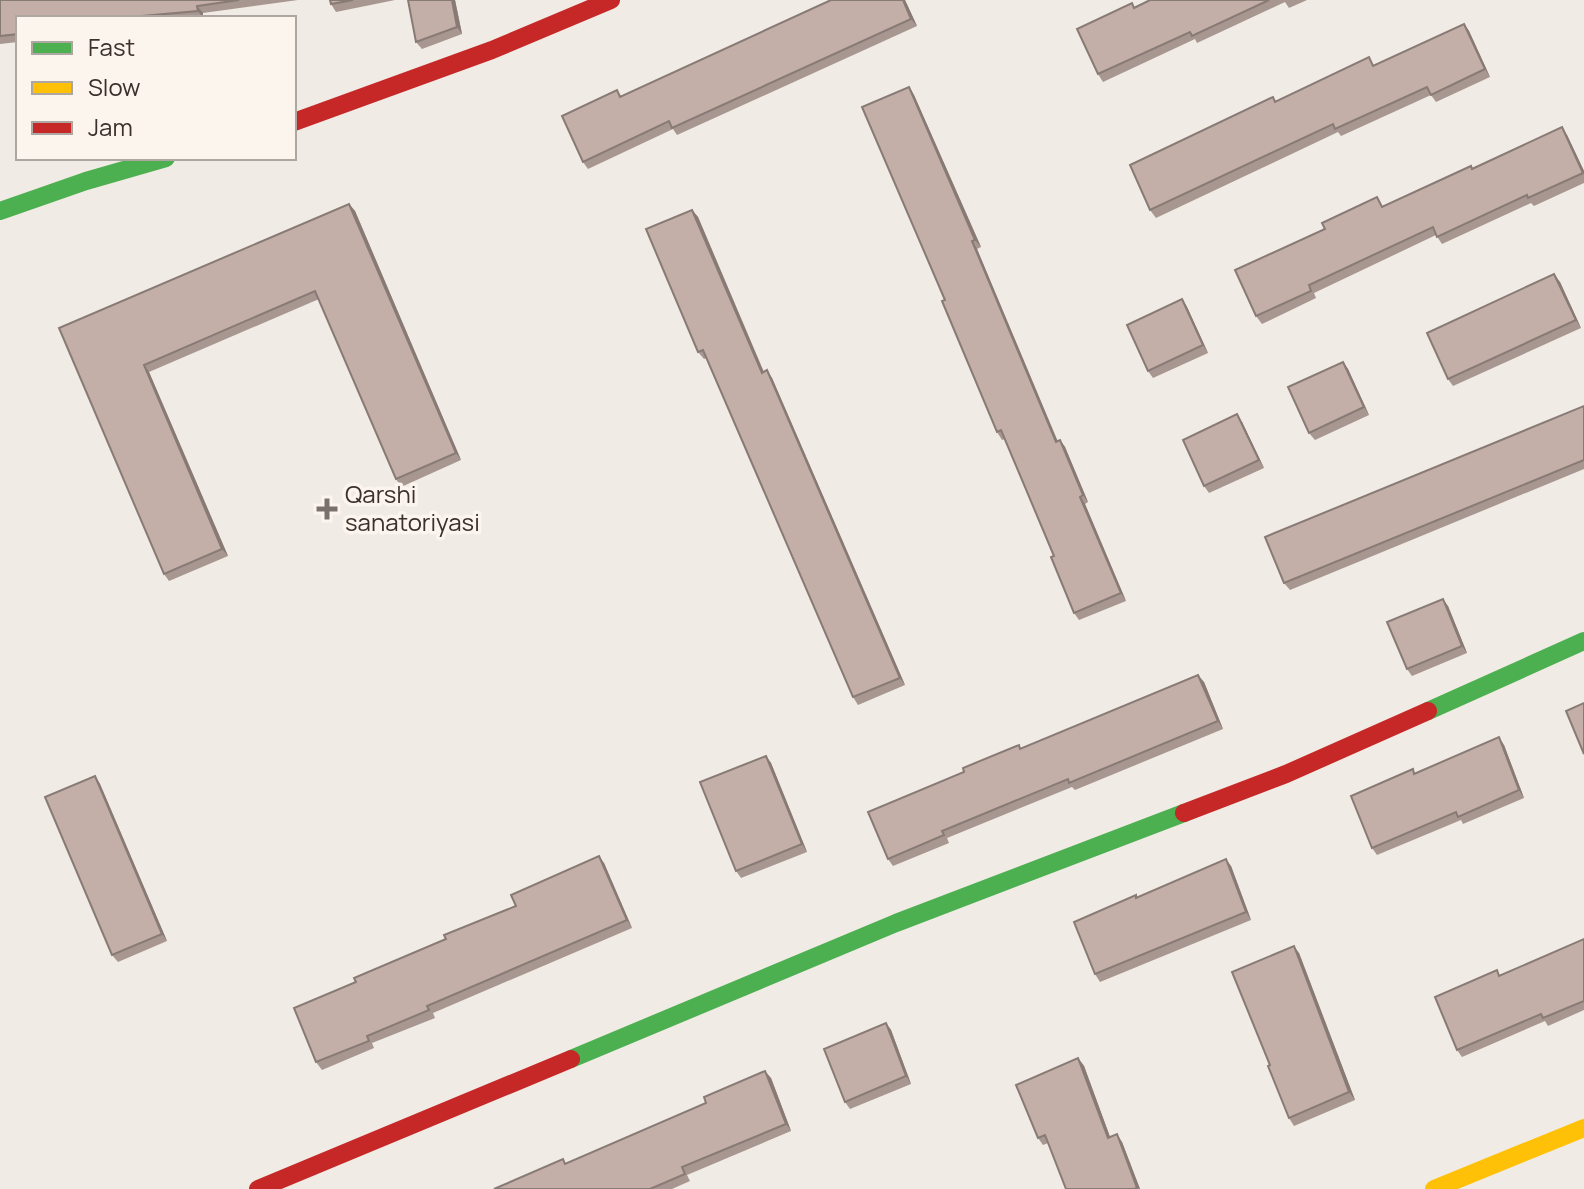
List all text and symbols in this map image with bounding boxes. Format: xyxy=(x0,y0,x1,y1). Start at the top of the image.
legend xyxy=(16,16,296,160)
text: Fast xyxy=(88,30,135,63)
text: Slow xyxy=(88,70,141,103)
text: Jam xyxy=(88,110,133,143)
place label: Qarshi sanatoriyasi xyxy=(345,477,480,538)
marker: Qarshi sanatoriyasi xyxy=(316,498,338,520)

